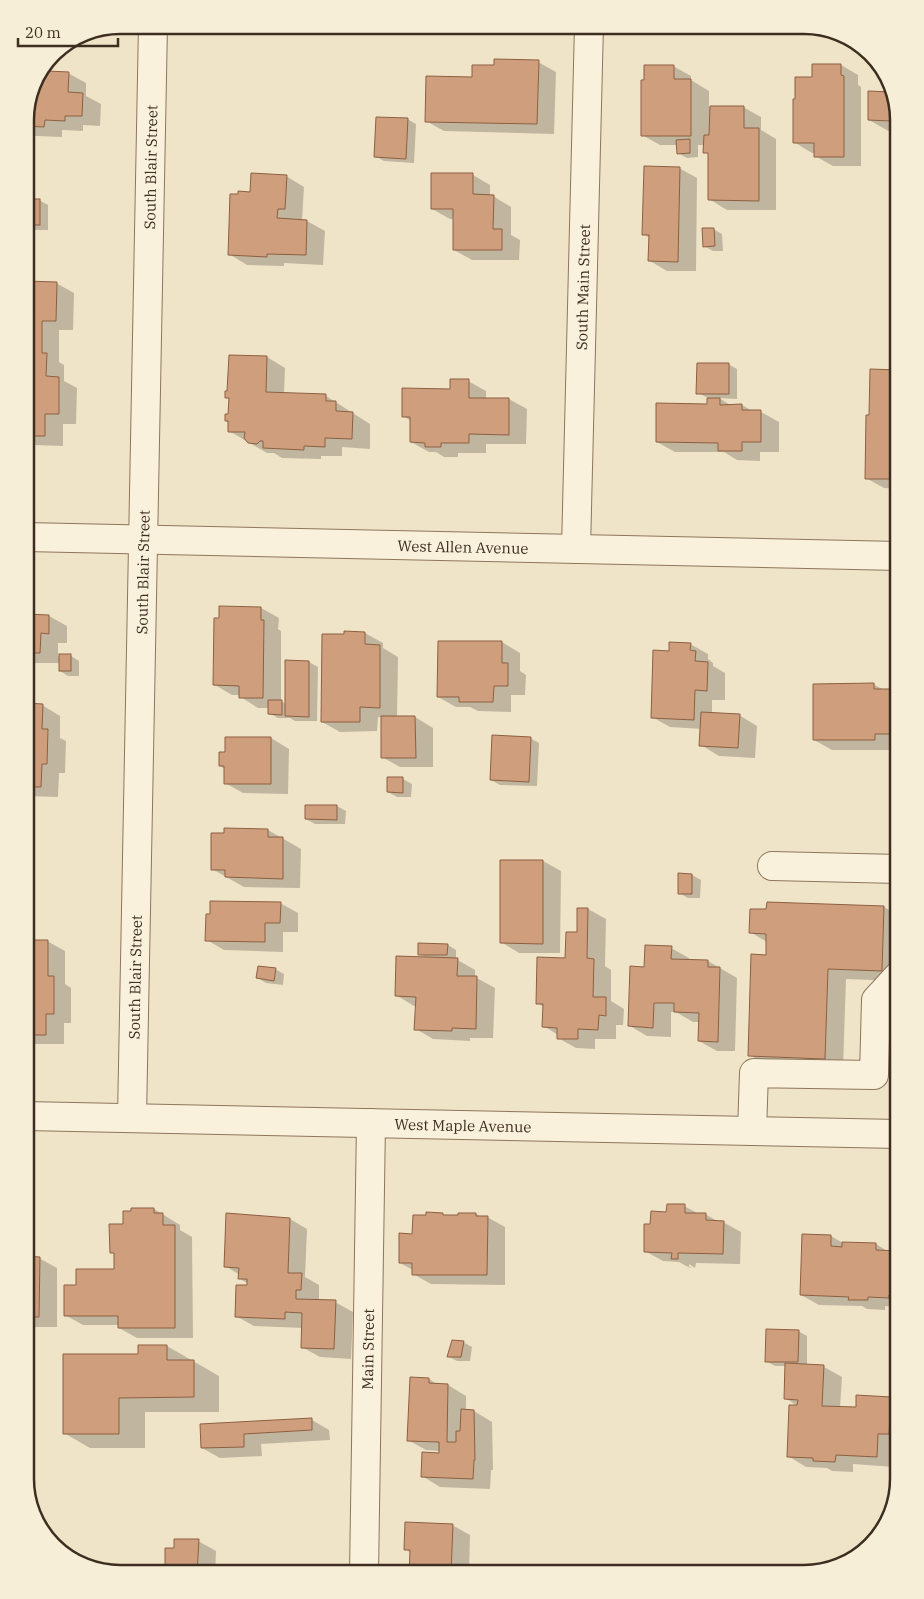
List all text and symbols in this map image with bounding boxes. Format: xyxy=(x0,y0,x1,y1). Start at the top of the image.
scale bar xyxy=(18,15,118,47)
text: 20 m xyxy=(25,23,61,42)
street label: South Blair Street xyxy=(140,105,161,230)
street label: South Main Street xyxy=(571,224,594,350)
street label: South Blair Street xyxy=(132,510,153,635)
street label: West Allen Avenue xyxy=(397,536,529,557)
street label: South Blair Street xyxy=(124,915,145,1039)
street label: West Maple Avenue xyxy=(394,1114,532,1136)
street label: Main Street xyxy=(357,1308,378,1390)

